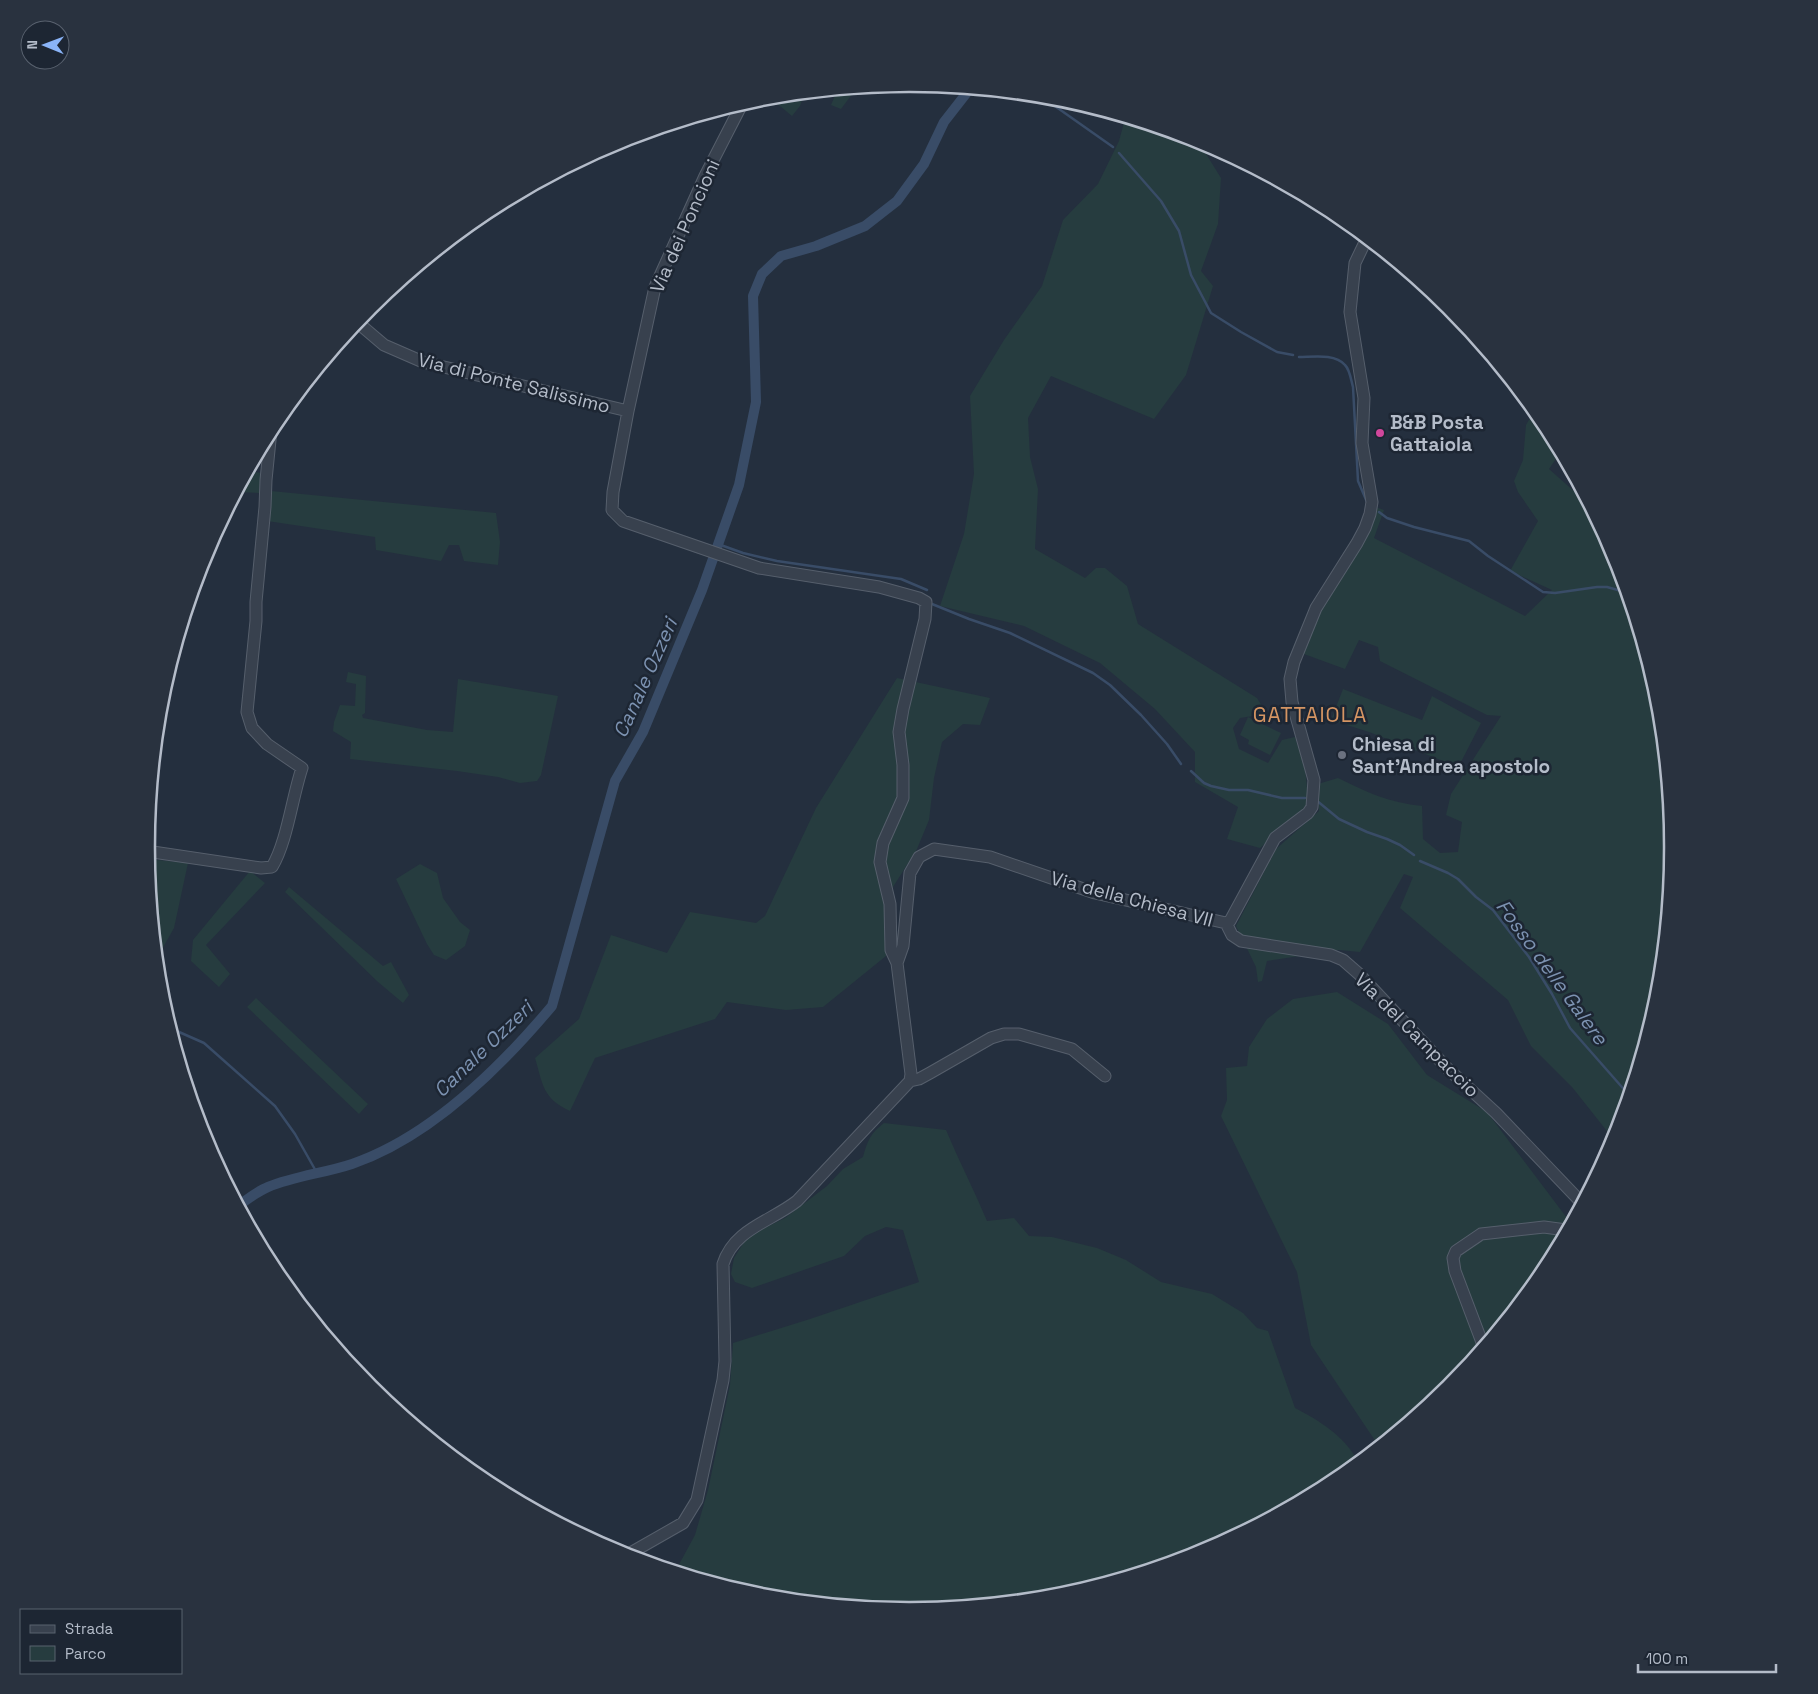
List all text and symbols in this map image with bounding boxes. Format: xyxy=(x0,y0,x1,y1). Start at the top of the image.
north arrow xyxy=(20,20,70,70)
text: N xyxy=(23,40,41,50)
street label: Via dei Poncioni xyxy=(644,155,726,297)
street label: Via di Ponte Salissimo xyxy=(415,347,613,419)
place label: B&B Posta Gattaiola xyxy=(1390,410,1484,457)
marker: B&B Posta Gattaiola xyxy=(1374,427,1386,439)
water label: Canale Ozzeri xyxy=(607,612,684,742)
district label: GATTAIOLA xyxy=(1253,701,1367,728)
place label: Chiesa di Sant'Andrea apostolo xyxy=(1352,732,1550,779)
marker: Chiesa di Sant'Andrea apostolo xyxy=(1336,749,1348,761)
street label: Via della Chiesa VII xyxy=(1048,865,1216,933)
water label: Fosso delle Galere xyxy=(1490,894,1614,1051)
street label: Via del Campaccio xyxy=(1349,967,1485,1103)
water label: Canale Ozzeri xyxy=(428,994,540,1103)
legend xyxy=(20,1609,182,1674)
text: Strada xyxy=(65,1619,114,1638)
scale bar xyxy=(1638,1642,1776,1674)
text: Parco xyxy=(65,1644,106,1663)
text: 100 m xyxy=(1646,1649,1688,1668)

